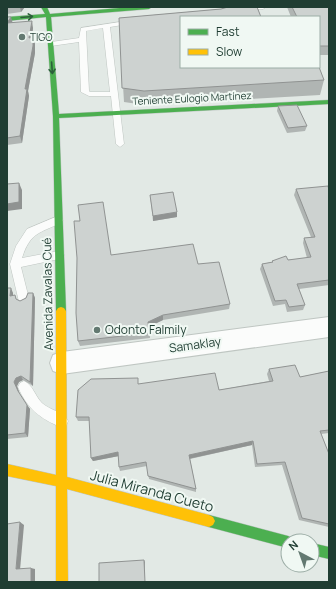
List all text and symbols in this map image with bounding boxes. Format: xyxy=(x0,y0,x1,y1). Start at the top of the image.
one-way arrow xyxy=(20,14,33,21)
legend xyxy=(180,16,320,68)
text: Fast xyxy=(216,23,240,40)
place label: TIGO xyxy=(30,30,53,44)
marker: TIGO xyxy=(17,32,27,42)
text: Slow xyxy=(216,43,242,60)
one-way arrow xyxy=(49,61,56,74)
street label: Teniente Eulogio Martínez xyxy=(132,88,252,108)
street label: Avenida Zavalas Cué xyxy=(38,237,57,351)
place label: Odonto Falmily xyxy=(105,321,187,338)
marker: Odonto Falmily xyxy=(92,325,102,335)
street label: Samaklay xyxy=(168,332,223,357)
street label: Julia Miranda Cueto xyxy=(88,465,216,516)
north arrow xyxy=(280,533,320,573)
text: N xyxy=(285,537,301,553)

